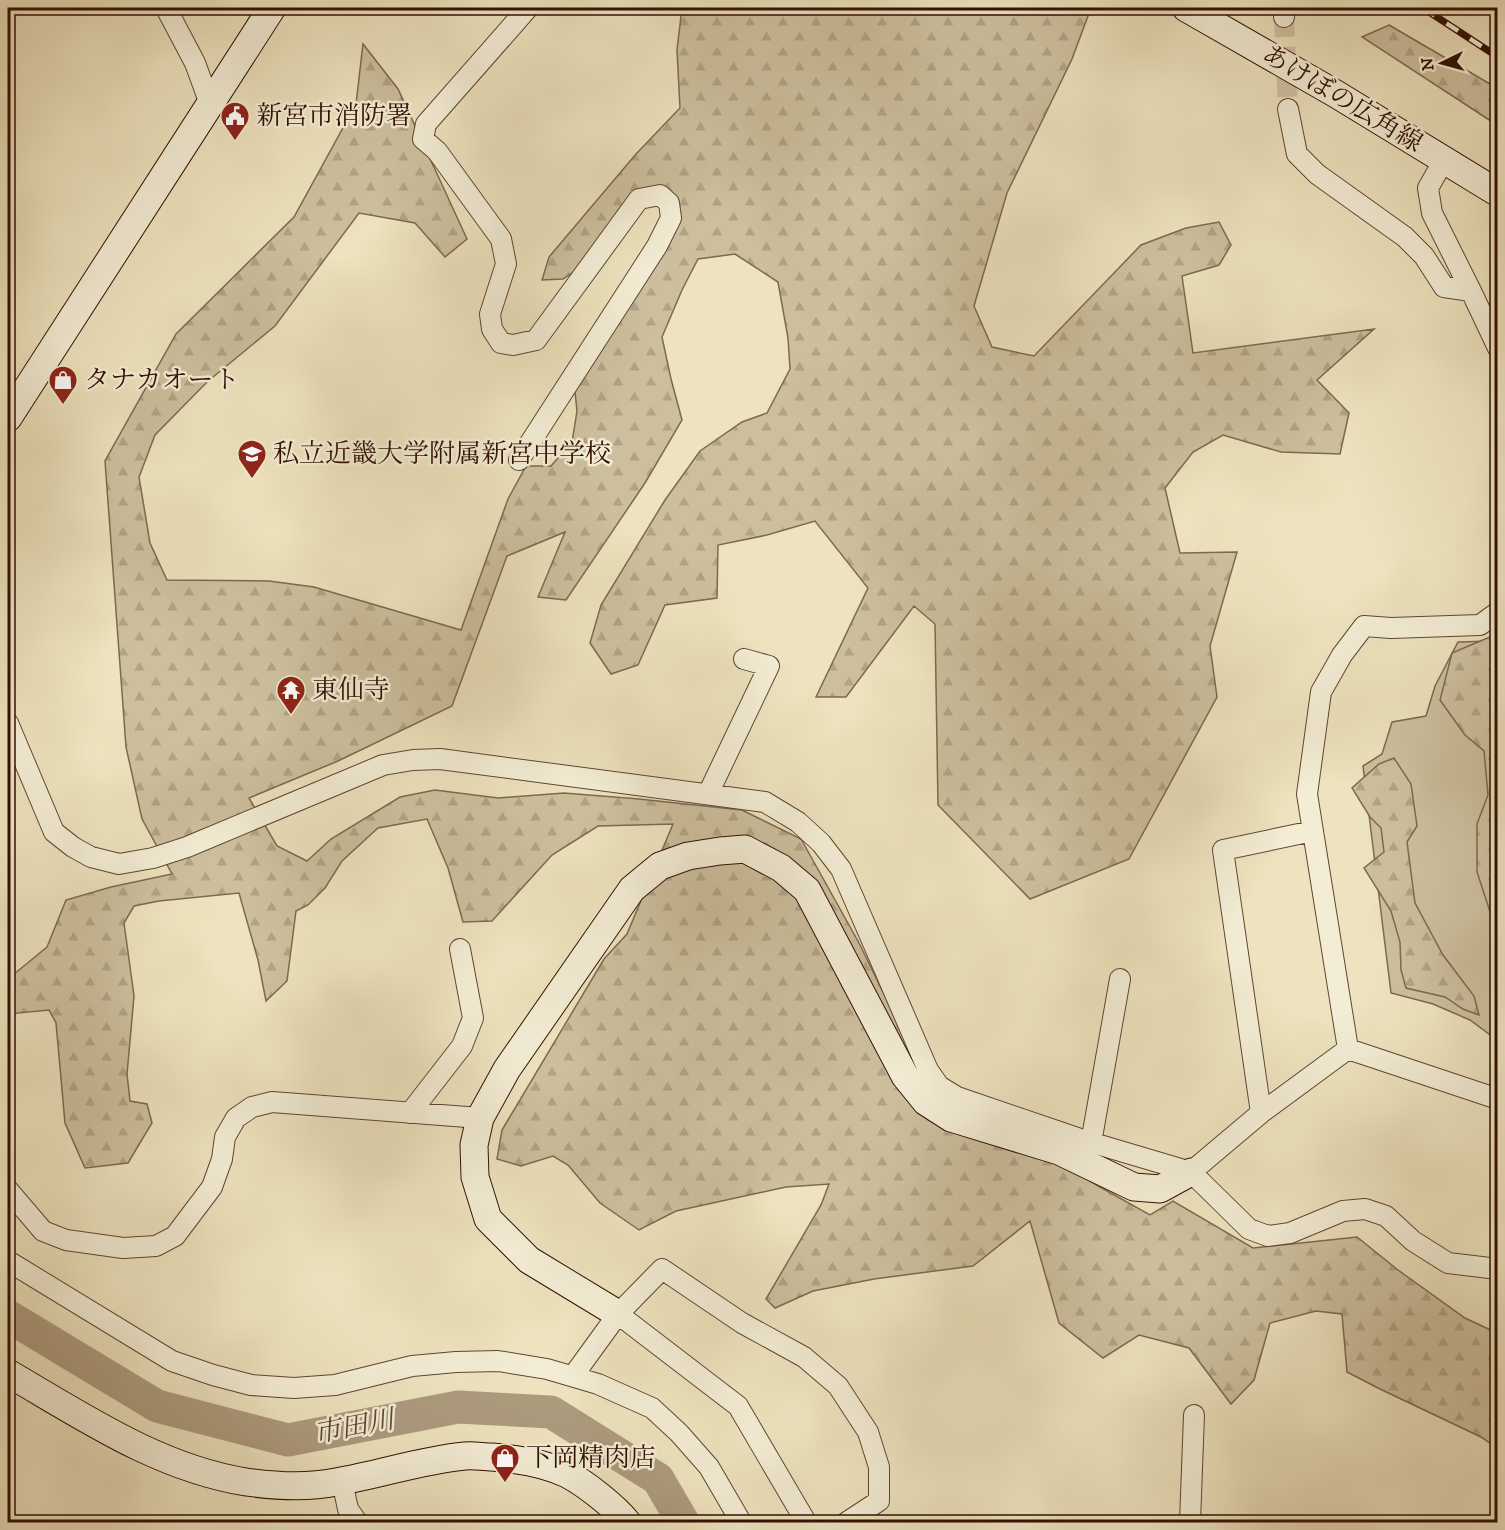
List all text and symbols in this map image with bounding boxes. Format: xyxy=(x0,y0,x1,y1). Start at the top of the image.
north arrow xyxy=(1412,33,1472,93)
street label: あけぼの広角線 xyxy=(1255,38,1429,160)
text: N xyxy=(1418,57,1439,72)
public building icon: 新宮市消防署 xyxy=(219,100,251,142)
place label: 新宮市消防署 xyxy=(256,100,412,133)
shop icon: タナカオート xyxy=(47,364,79,406)
place label: タナカオート xyxy=(84,364,239,397)
school or university icon: 私立近畿大学附属新宮中学校 xyxy=(236,438,268,480)
place label: 私立近畿大学附属新宮中学校 xyxy=(273,438,611,471)
temple icon: 東仙寺 xyxy=(275,674,307,716)
place label: 東仙寺 xyxy=(312,674,390,707)
water label: 市田川 xyxy=(311,1402,400,1451)
shop icon: 下岡精肉店 xyxy=(489,1442,521,1484)
place label: 下岡精肉店 xyxy=(526,1442,656,1475)

